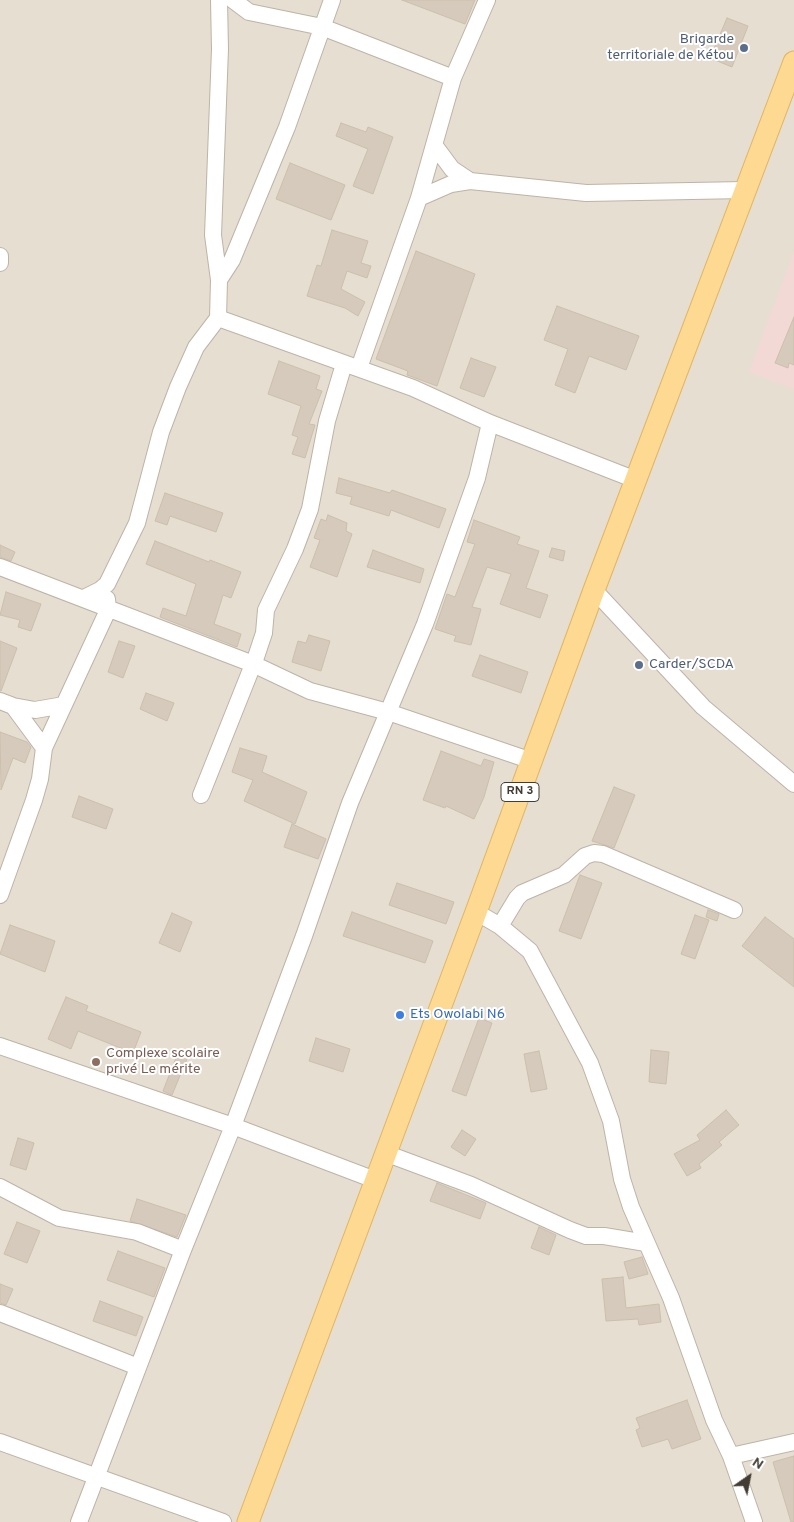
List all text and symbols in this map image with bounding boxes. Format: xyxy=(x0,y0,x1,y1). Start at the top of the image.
place label: Brigarde territoriale de Kétou xyxy=(607,32,734,64)
marker: Brigarde territoriale de Kétou xyxy=(738,42,750,54)
place label: Carder/SCDA xyxy=(649,657,734,673)
marker: Carder/SCDA xyxy=(633,659,645,671)
road number: RN 3 xyxy=(501,782,539,802)
place label: Ets Owolabi N6 xyxy=(410,1007,505,1023)
marker: Ets Owolabi N6 xyxy=(394,1009,406,1021)
place label: Complexe scolaire privé Le mérite xyxy=(106,1046,220,1078)
marker: Complexe scolaire privé Le mérite xyxy=(90,1056,102,1068)
north arrow xyxy=(724,1452,774,1502)
text: N xyxy=(749,1454,766,1474)

